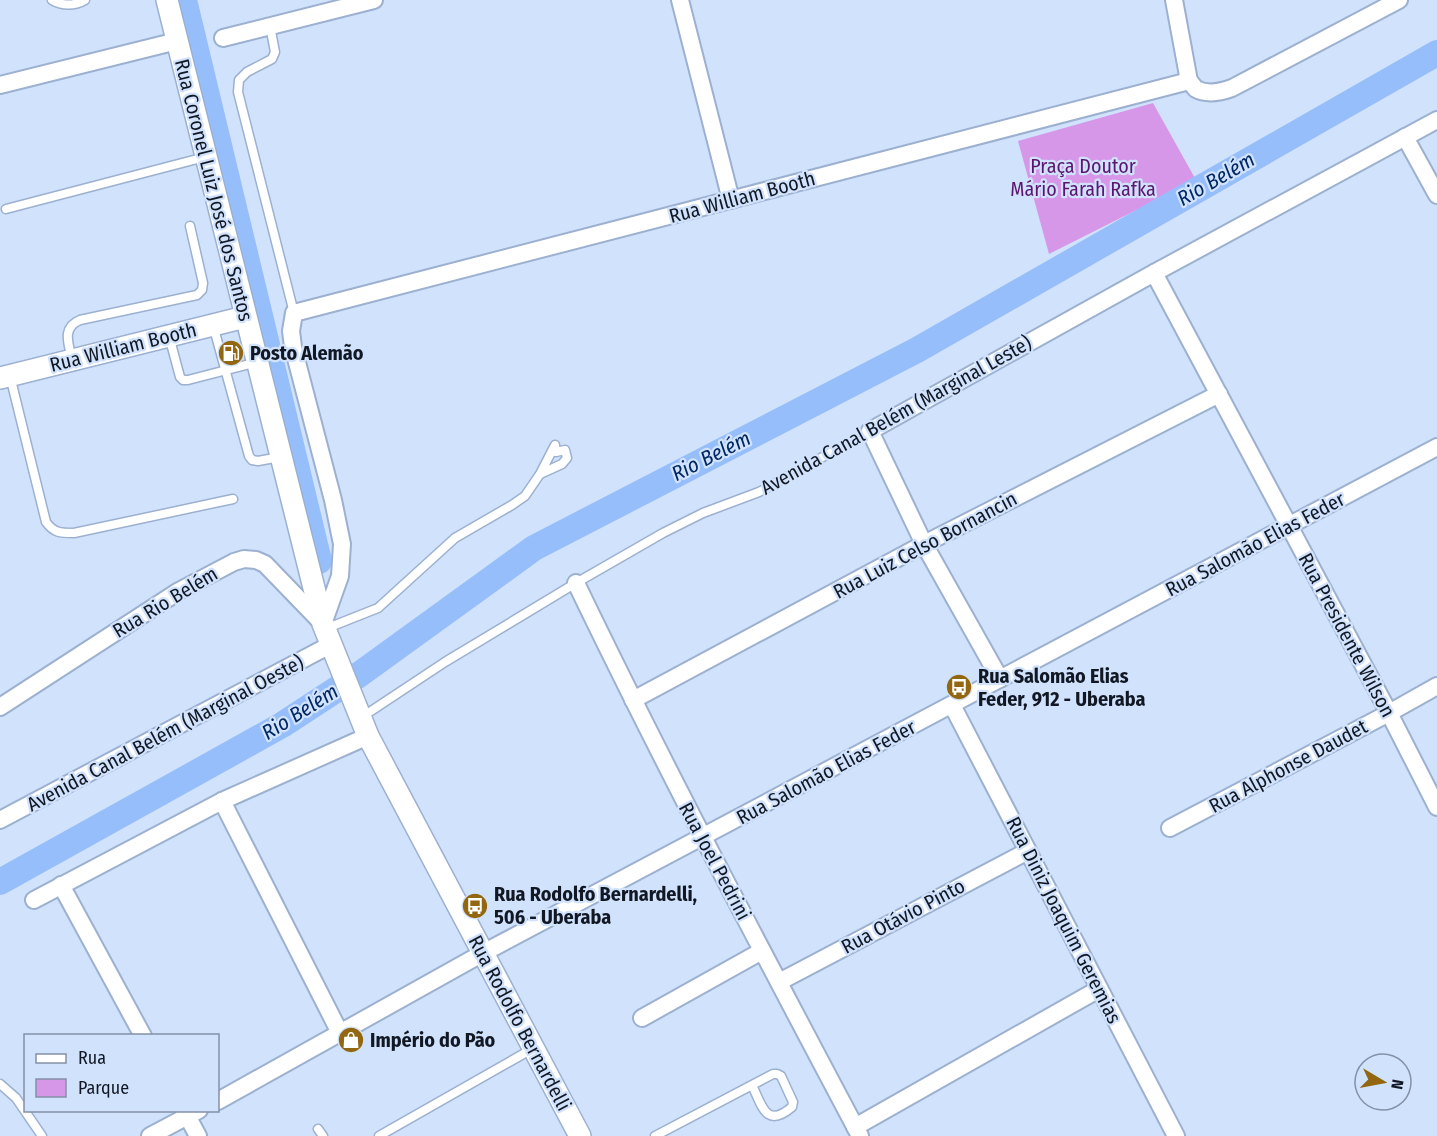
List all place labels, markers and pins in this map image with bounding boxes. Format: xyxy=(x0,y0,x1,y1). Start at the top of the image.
fuel station icon: Posto Alemão xyxy=(216,338,246,368)
place label: Posto Alemão xyxy=(250,341,364,365)
place label: Rua Salomão Elias Feder, 912 - Uberaba xyxy=(978,664,1145,711)
bus stop icon: Rua Salomão Elias Feder, 912 - Uberaba xyxy=(944,672,974,702)
place label: Rua Rodolfo Bernardelli, 506 - Uberaba xyxy=(494,882,697,929)
bus stop icon: Rua Rodolfo Bernardelli, 506 - Uberaba xyxy=(460,891,490,921)
shop icon: Império do Pão xyxy=(336,1025,366,1055)
place label: Império do Pão xyxy=(370,1028,496,1052)

